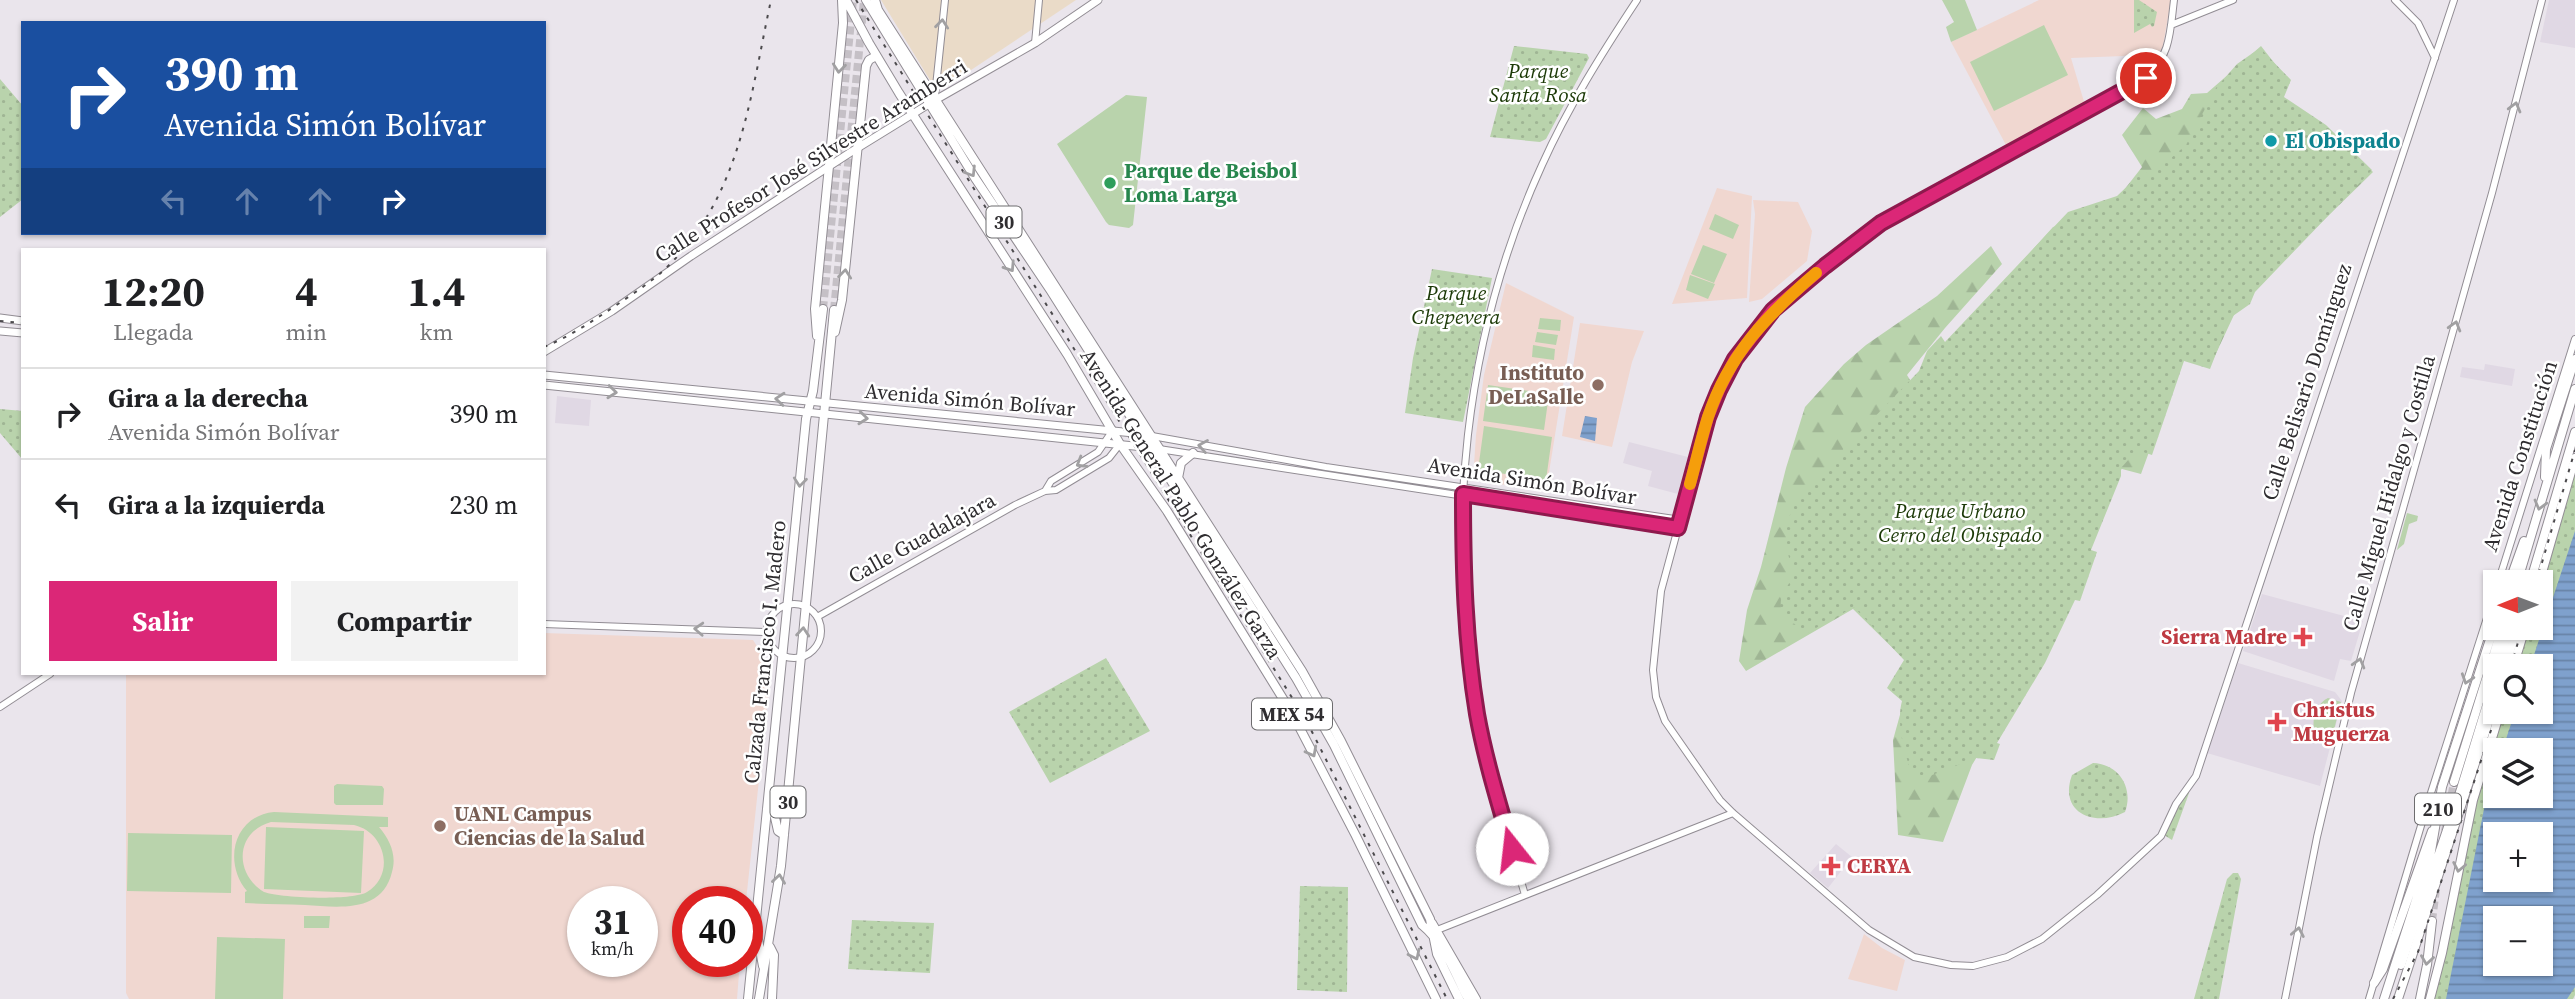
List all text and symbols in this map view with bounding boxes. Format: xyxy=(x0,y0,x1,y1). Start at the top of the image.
one-way arrow xyxy=(935,18,950,29)
text: 390 m xyxy=(164,39,299,106)
pin xyxy=(2116,48,2176,108)
icon: right xyxy=(49,49,140,140)
street label: Calle Profesor José Silvestre Aramberri xyxy=(649,52,973,269)
park label: Parque Santa Rosa xyxy=(1489,56,1587,109)
icon: arrive xyxy=(2127,59,2165,97)
one-way arrow xyxy=(832,63,847,74)
one-way arrow xyxy=(2507,101,2522,113)
text: Avenida Simón Bolívar xyxy=(164,103,486,147)
place label: El Obispado xyxy=(2285,126,2400,155)
marker: El Obispado xyxy=(2263,133,2279,149)
place label: Parque de Beisbol Loma Larga xyxy=(1124,156,1298,209)
one-way arrow xyxy=(963,164,976,177)
marker: Parque de Beisbol Loma Larga xyxy=(1102,175,1118,191)
icon: left xyxy=(155,182,193,220)
icon: ahead xyxy=(228,182,266,220)
icon: ahead xyxy=(301,182,339,220)
icon: right xyxy=(374,182,412,220)
road number: 30 xyxy=(986,206,1021,238)
one-way arrow xyxy=(1002,259,1015,272)
street label: Calle Belisario Domínguez xyxy=(2255,259,2359,504)
text: 12:20 xyxy=(101,262,205,320)
text: 4 xyxy=(295,262,318,320)
text: 1.4 xyxy=(407,262,466,320)
one-way arrow xyxy=(837,269,852,280)
park label: Parque Chepevera xyxy=(1412,278,1500,331)
text: Llegada xyxy=(113,316,193,348)
text: min xyxy=(286,316,327,348)
text: km xyxy=(420,316,453,348)
one-way arrow xyxy=(2447,320,2461,332)
street label: Avenida General Pablo González Garza xyxy=(1074,343,1289,665)
street label: Calle Miguel Hidalgo y Costilla xyxy=(2335,351,2442,634)
street label: Avenida Constitución xyxy=(2475,356,2564,555)
place label: Instituto DeLaSalle xyxy=(1488,358,1584,411)
street label: Avenida Simón Bolívar xyxy=(863,376,1077,423)
marker: Instituto DeLaSalle xyxy=(1590,377,1606,393)
text: Gira a la derecha xyxy=(108,380,308,416)
one-way arrow xyxy=(607,384,618,399)
one-way arrow xyxy=(774,392,785,407)
icon: right xyxy=(49,395,87,433)
text: 390 m xyxy=(450,396,518,432)
one-way arrow xyxy=(858,410,869,425)
text: Avenida Simón Bolívar xyxy=(108,416,340,448)
one-way arrow xyxy=(1197,439,1208,454)
street label: Avenida Simón Bolívar xyxy=(1425,450,1639,511)
one-way arrow xyxy=(1076,455,1089,468)
one-way arrow xyxy=(792,476,807,488)
street label: Calle Guadalajara xyxy=(843,485,1001,590)
icon: left xyxy=(49,486,87,524)
text: Gira a la izquierda xyxy=(108,487,325,523)
text: 230 m xyxy=(450,487,518,523)
park label: Parque Urbano Cerro del Obispado xyxy=(1878,496,2042,549)
one-way arrow xyxy=(2533,499,2548,511)
street label: Calzada Francisco I. Madero xyxy=(736,519,793,785)
north arrow xyxy=(2483,570,2553,640)
map controls xyxy=(2483,570,2553,976)
button: Salir xyxy=(49,581,277,661)
button: Compartir xyxy=(291,581,518,661)
one-way arrow xyxy=(693,622,704,637)
place label: Sierra Madre xyxy=(2161,622,2287,651)
one-way arrow xyxy=(795,626,810,637)
marker: Sierra Madre xyxy=(2293,627,2313,647)
button: search xyxy=(2483,654,2553,724)
one-way arrow xyxy=(2351,657,2366,669)
one-way arrow xyxy=(2461,672,2476,684)
place label: Christus Muguerza xyxy=(2293,695,2390,748)
road number: MEX 54 xyxy=(1252,698,1332,730)
marker: Christus Muguerza xyxy=(2267,712,2287,732)
button: layers xyxy=(2483,738,2553,808)
one-way arrow xyxy=(1304,744,1317,757)
road number: 30 xyxy=(770,786,806,818)
road number: 210 xyxy=(2415,794,2461,824)
place label: UANL Campus Ciencias de la Salud xyxy=(454,799,645,852)
position arrow xyxy=(1475,812,1549,886)
marker: UANL Campus Ciencias de la Salud xyxy=(432,818,448,834)
button: + xyxy=(2483,822,2553,892)
place label: CERYA xyxy=(1847,851,1911,880)
marker: CERYA xyxy=(1821,856,1841,876)
one-way arrow xyxy=(2452,861,2467,873)
one-way arrow xyxy=(771,873,786,885)
speed limit sign: 40 xyxy=(672,886,763,977)
text: 31 xyxy=(594,898,631,946)
button: − xyxy=(2483,906,2553,976)
one-way arrow xyxy=(2290,926,2305,938)
text: km/h xyxy=(591,936,634,961)
one-way arrow xyxy=(1406,948,1420,960)
one-way arrow xyxy=(2420,954,2435,966)

